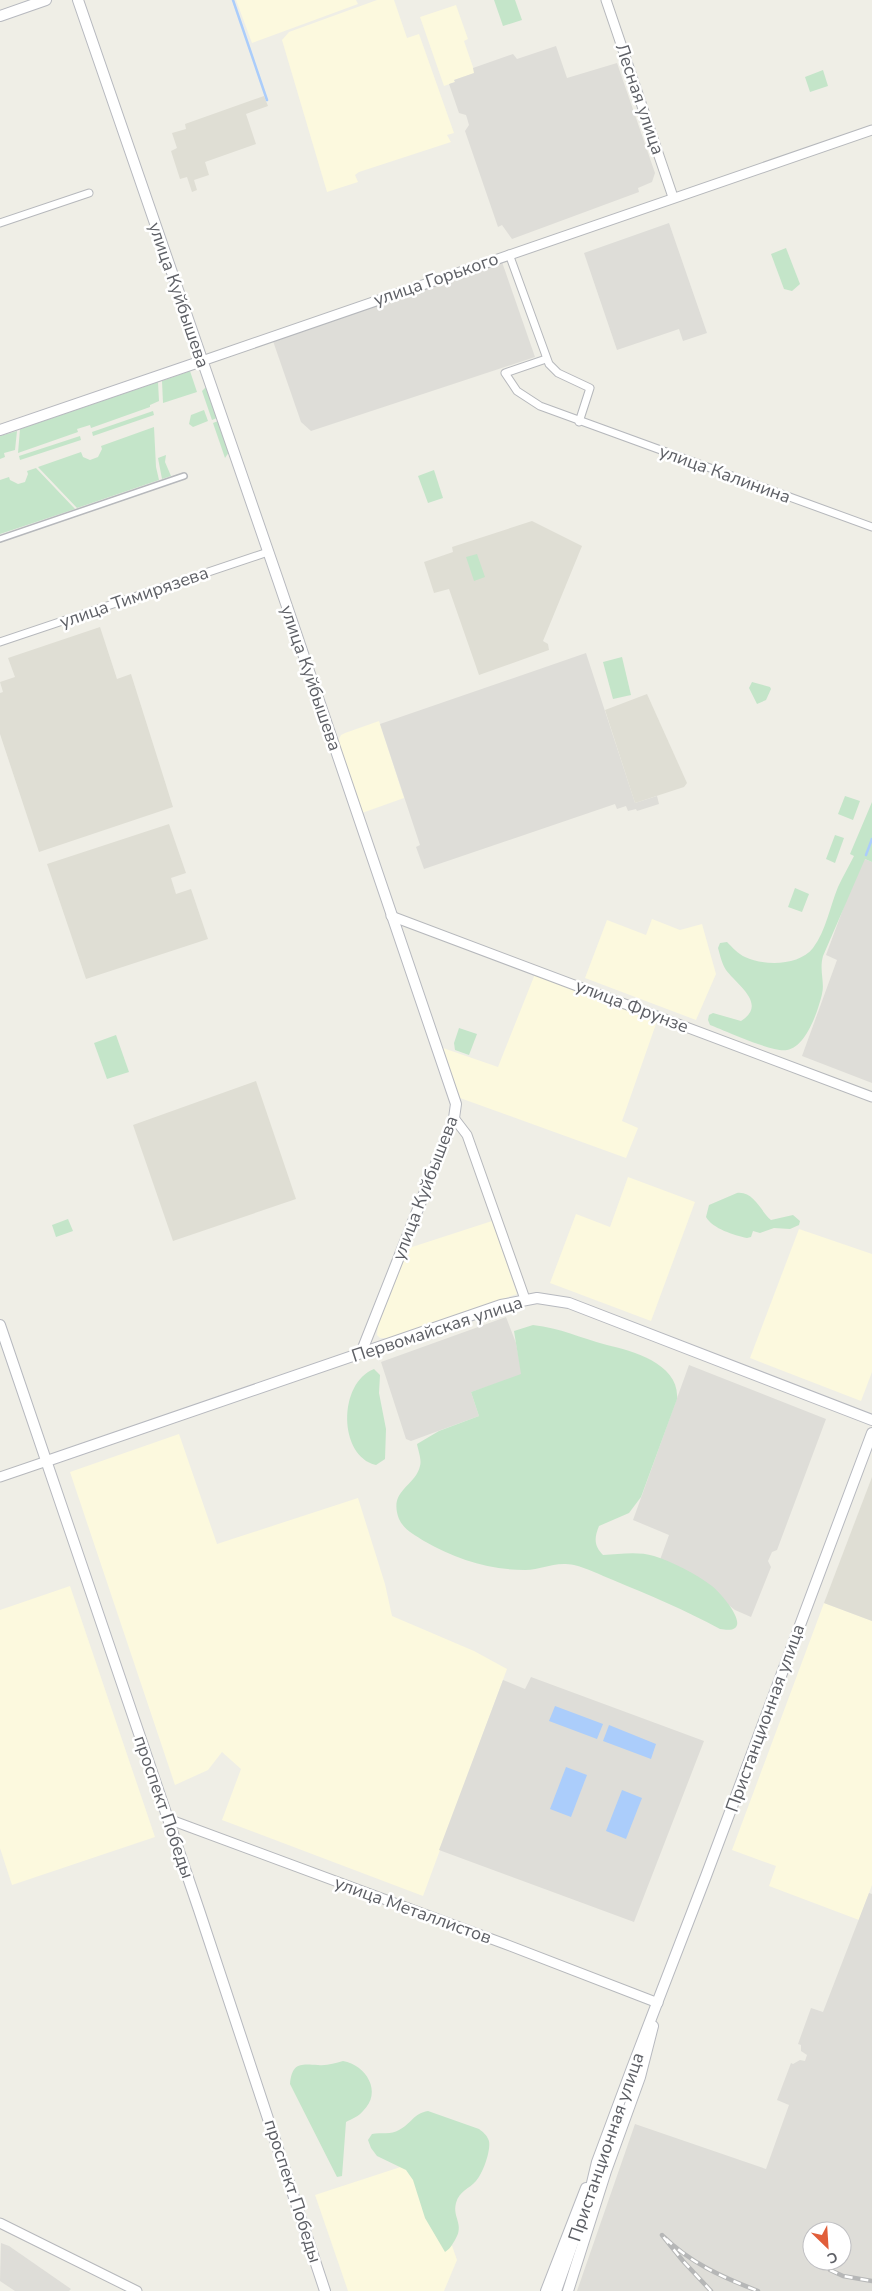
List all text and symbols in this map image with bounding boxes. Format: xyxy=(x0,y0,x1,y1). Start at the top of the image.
street label: Лесная улица xyxy=(610,40,670,158)
street label: улица Куйбышева xyxy=(143,219,215,371)
street label: улица Горького xyxy=(370,246,502,312)
street label: улица Калинина xyxy=(656,439,794,509)
street label: улица Тимирязева xyxy=(56,560,212,634)
street label: улица Куйбышева xyxy=(275,602,347,754)
street label: улица Фрунзе xyxy=(572,973,692,1039)
street label: улица Куйбышева xyxy=(386,1112,464,1264)
street label: Первомайская улица xyxy=(348,1290,526,1368)
street label: Пристанционная улица xyxy=(720,1621,810,1815)
street label: проспект Победы xyxy=(128,1732,200,1882)
street label: улица Металлистов xyxy=(331,1870,495,1950)
street label: Пристанционная улица xyxy=(562,2049,650,2245)
street label: проспект Победы xyxy=(258,2116,328,2266)
north arrow xyxy=(802,2221,852,2271)
text: С xyxy=(824,2247,841,2268)

